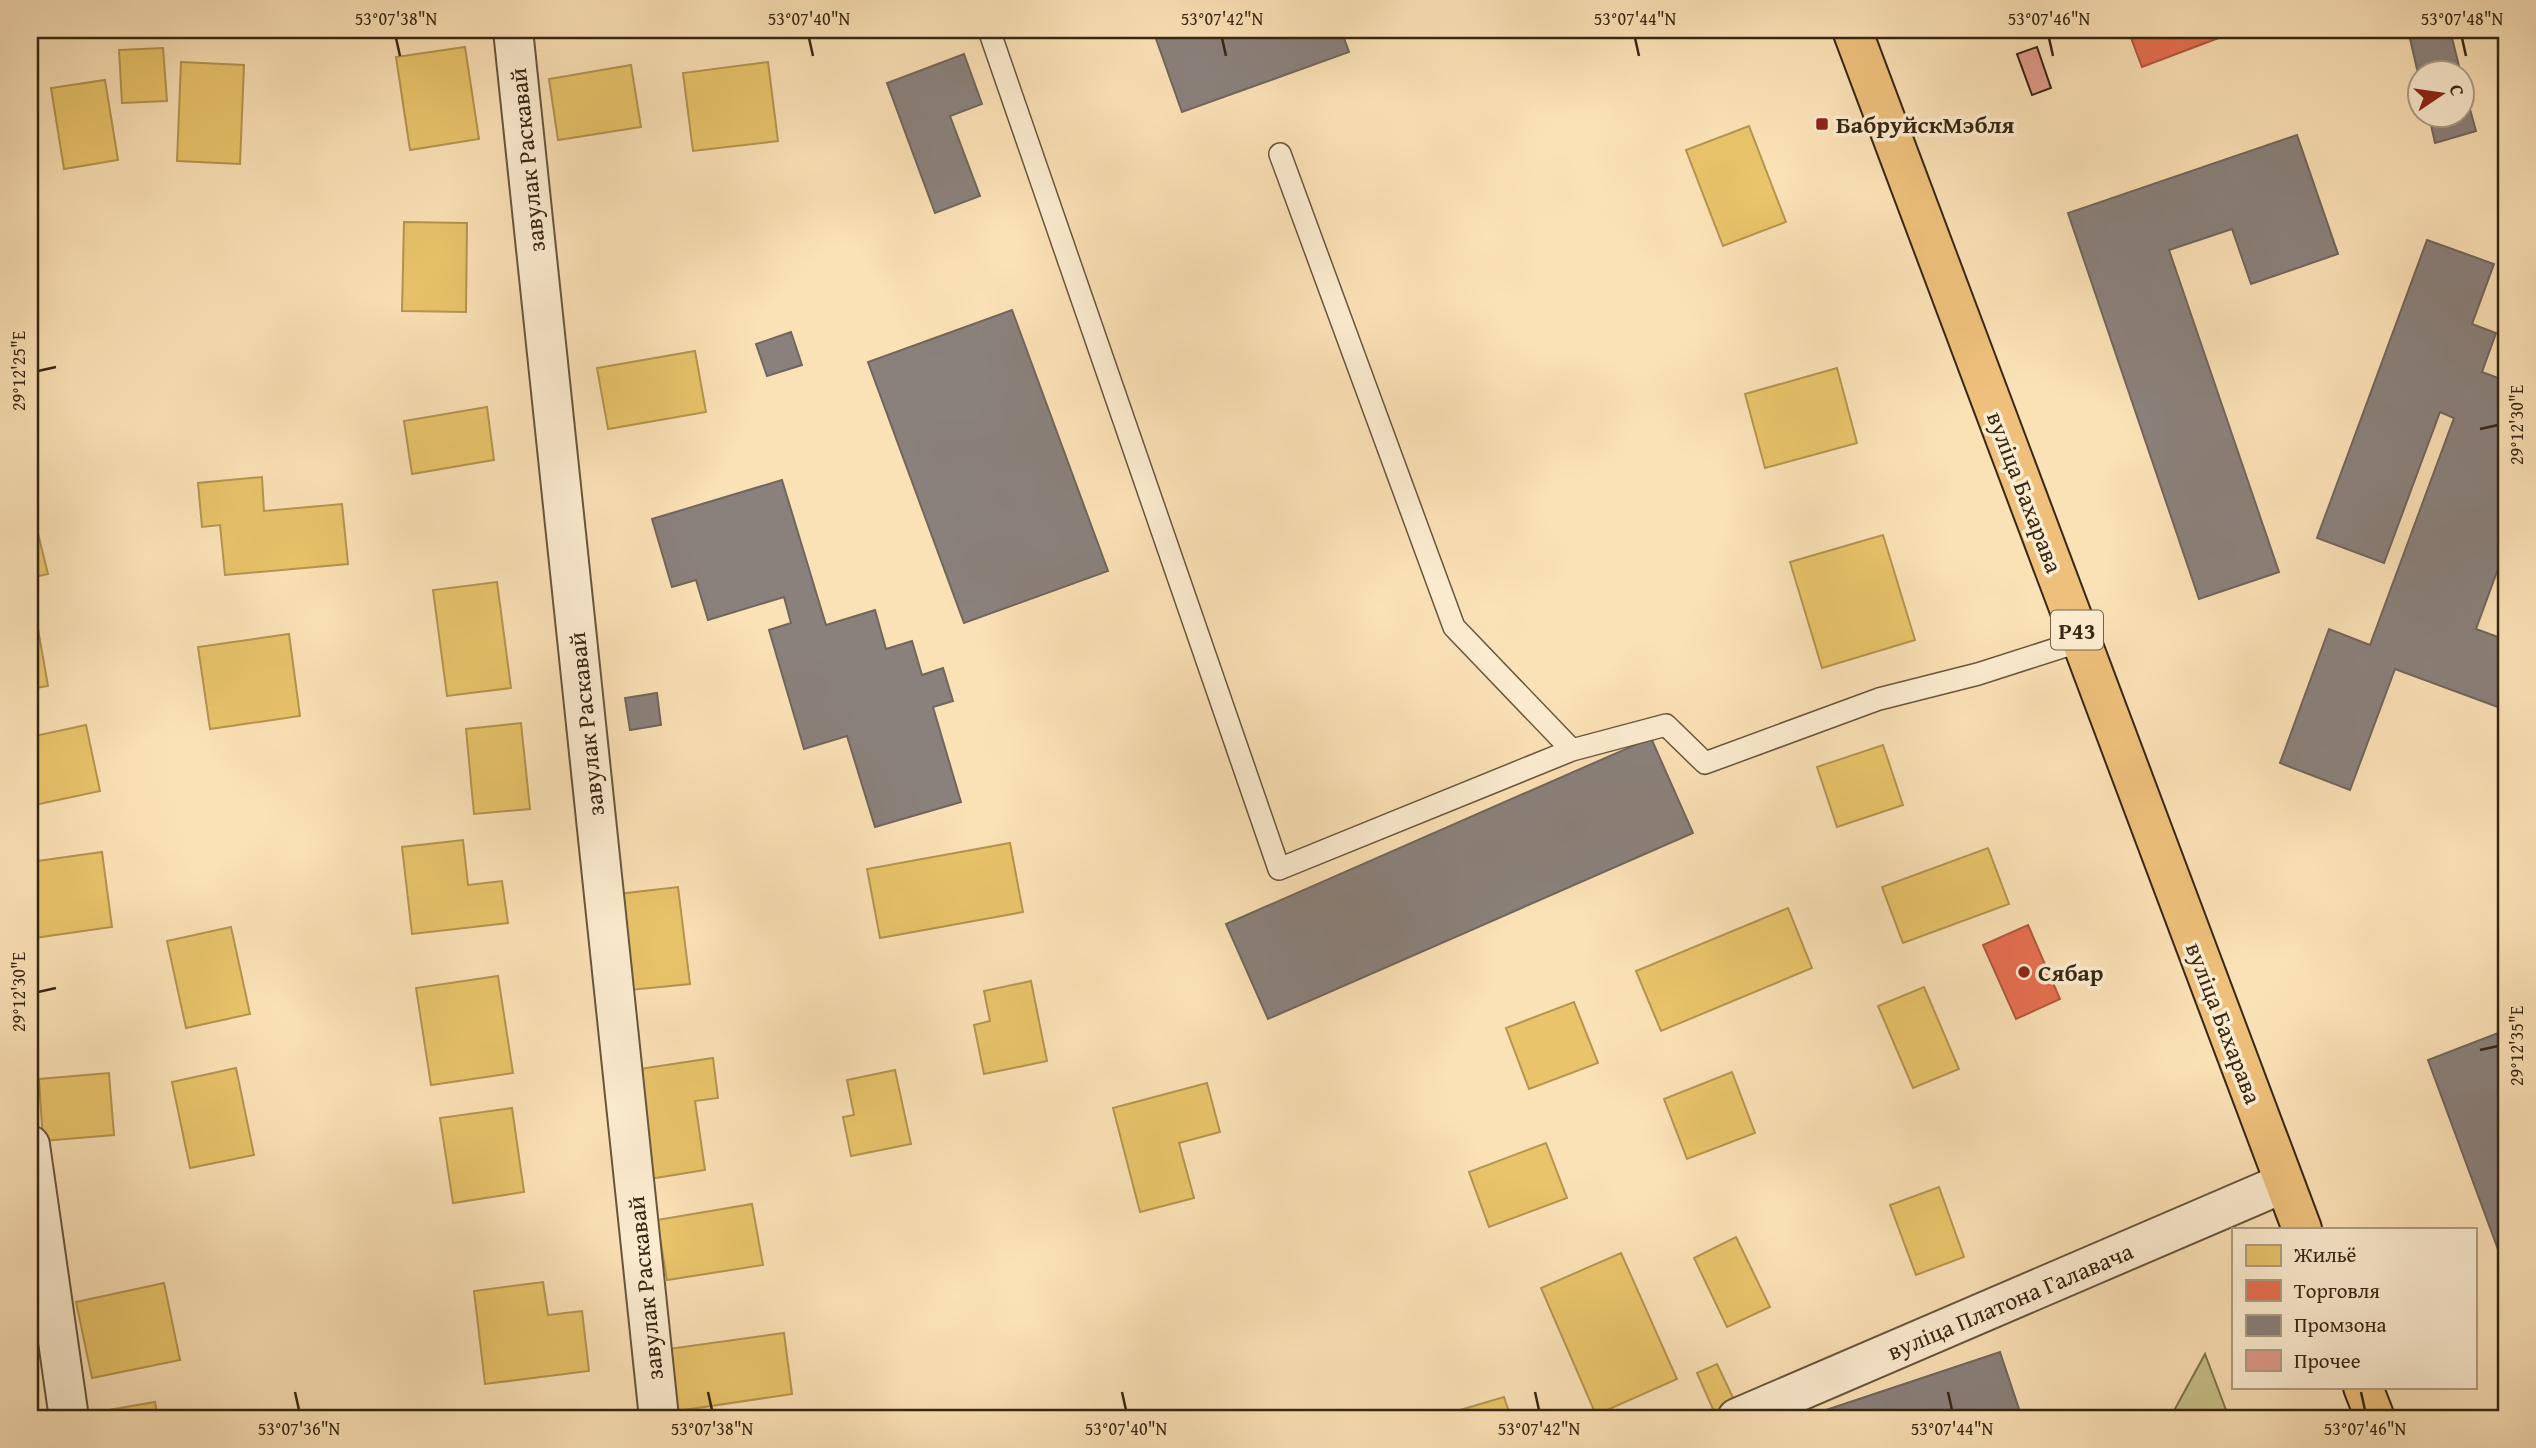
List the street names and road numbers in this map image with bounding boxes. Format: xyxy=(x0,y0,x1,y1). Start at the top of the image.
street label: завулак Раскавай xyxy=(500,66,554,254)
street label: вуліца Бахарава xyxy=(1978,406,2072,578)
road number: Р43 xyxy=(2051,610,2103,650)
street label: завулак Раскавай xyxy=(559,630,613,818)
street label: вуліца Бахарава xyxy=(2177,937,2271,1109)
street label: завулак Раскавай xyxy=(618,1194,672,1382)
street label: вуліца Платона Галавача xyxy=(1882,1233,2139,1369)

